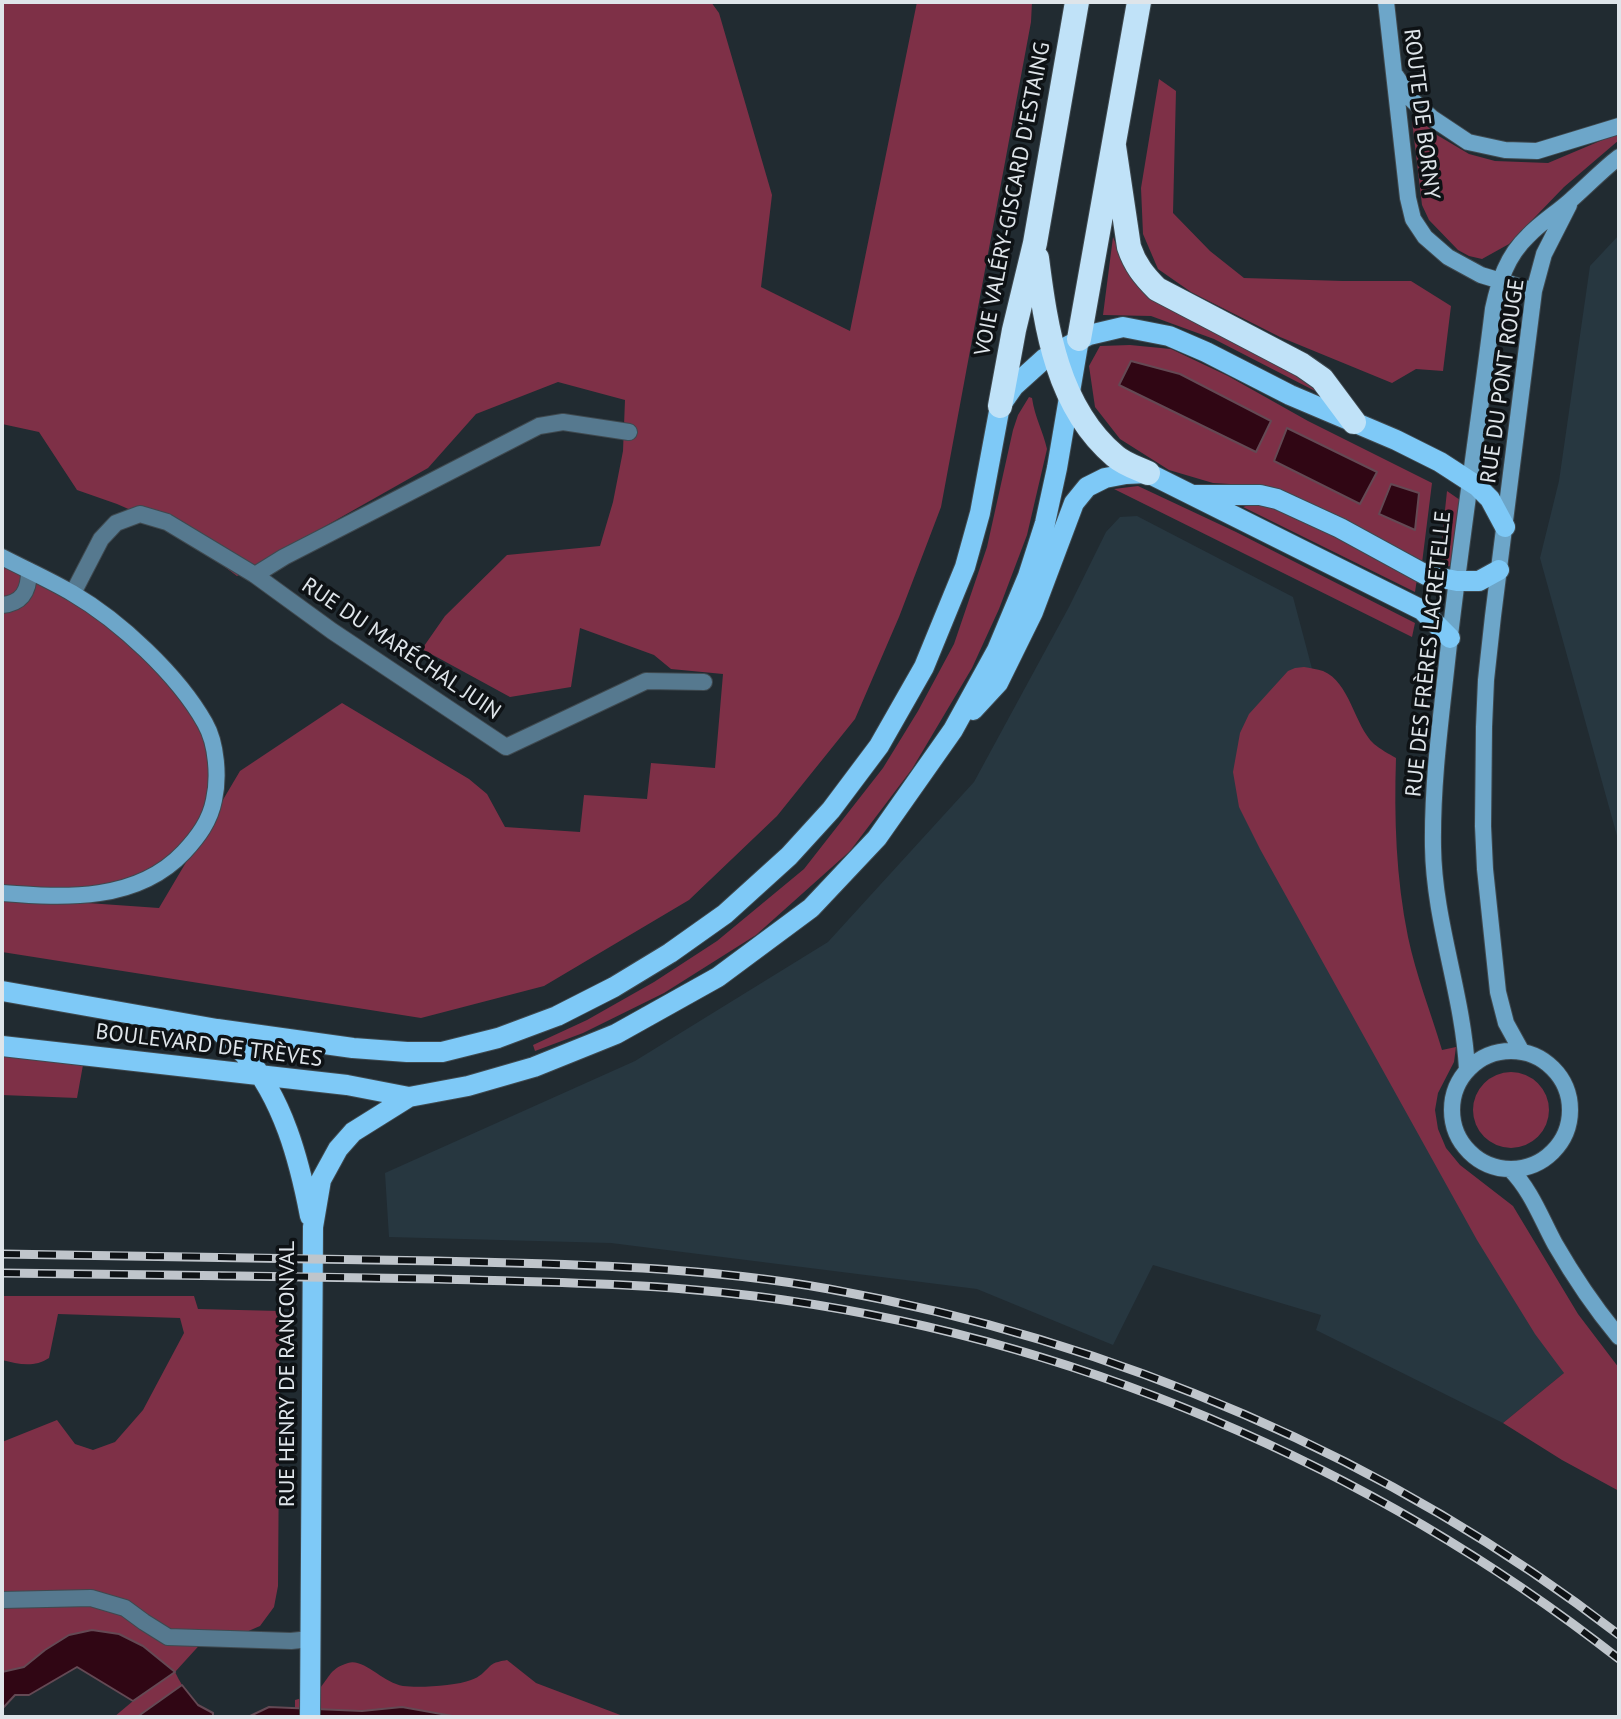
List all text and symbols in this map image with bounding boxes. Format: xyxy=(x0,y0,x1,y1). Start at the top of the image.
street label: ROUTE DE BORNY xyxy=(1397,27,1445,201)
street label: VOIE VALÉRY-GISCARD D'ESTAING xyxy=(970,40,1056,358)
street label: RUE DU PONT ROUGE xyxy=(1476,277,1530,485)
street label: RUE DES FRÈRES LACRETELLE xyxy=(1401,510,1457,798)
street label: RUE DU MARÉCHAL JUIN xyxy=(297,573,505,725)
street label: BOULEVARD DE TRÈVES xyxy=(94,1019,324,1073)
street label: RUE HENRY DE RANCONVAL xyxy=(275,1241,301,1507)

